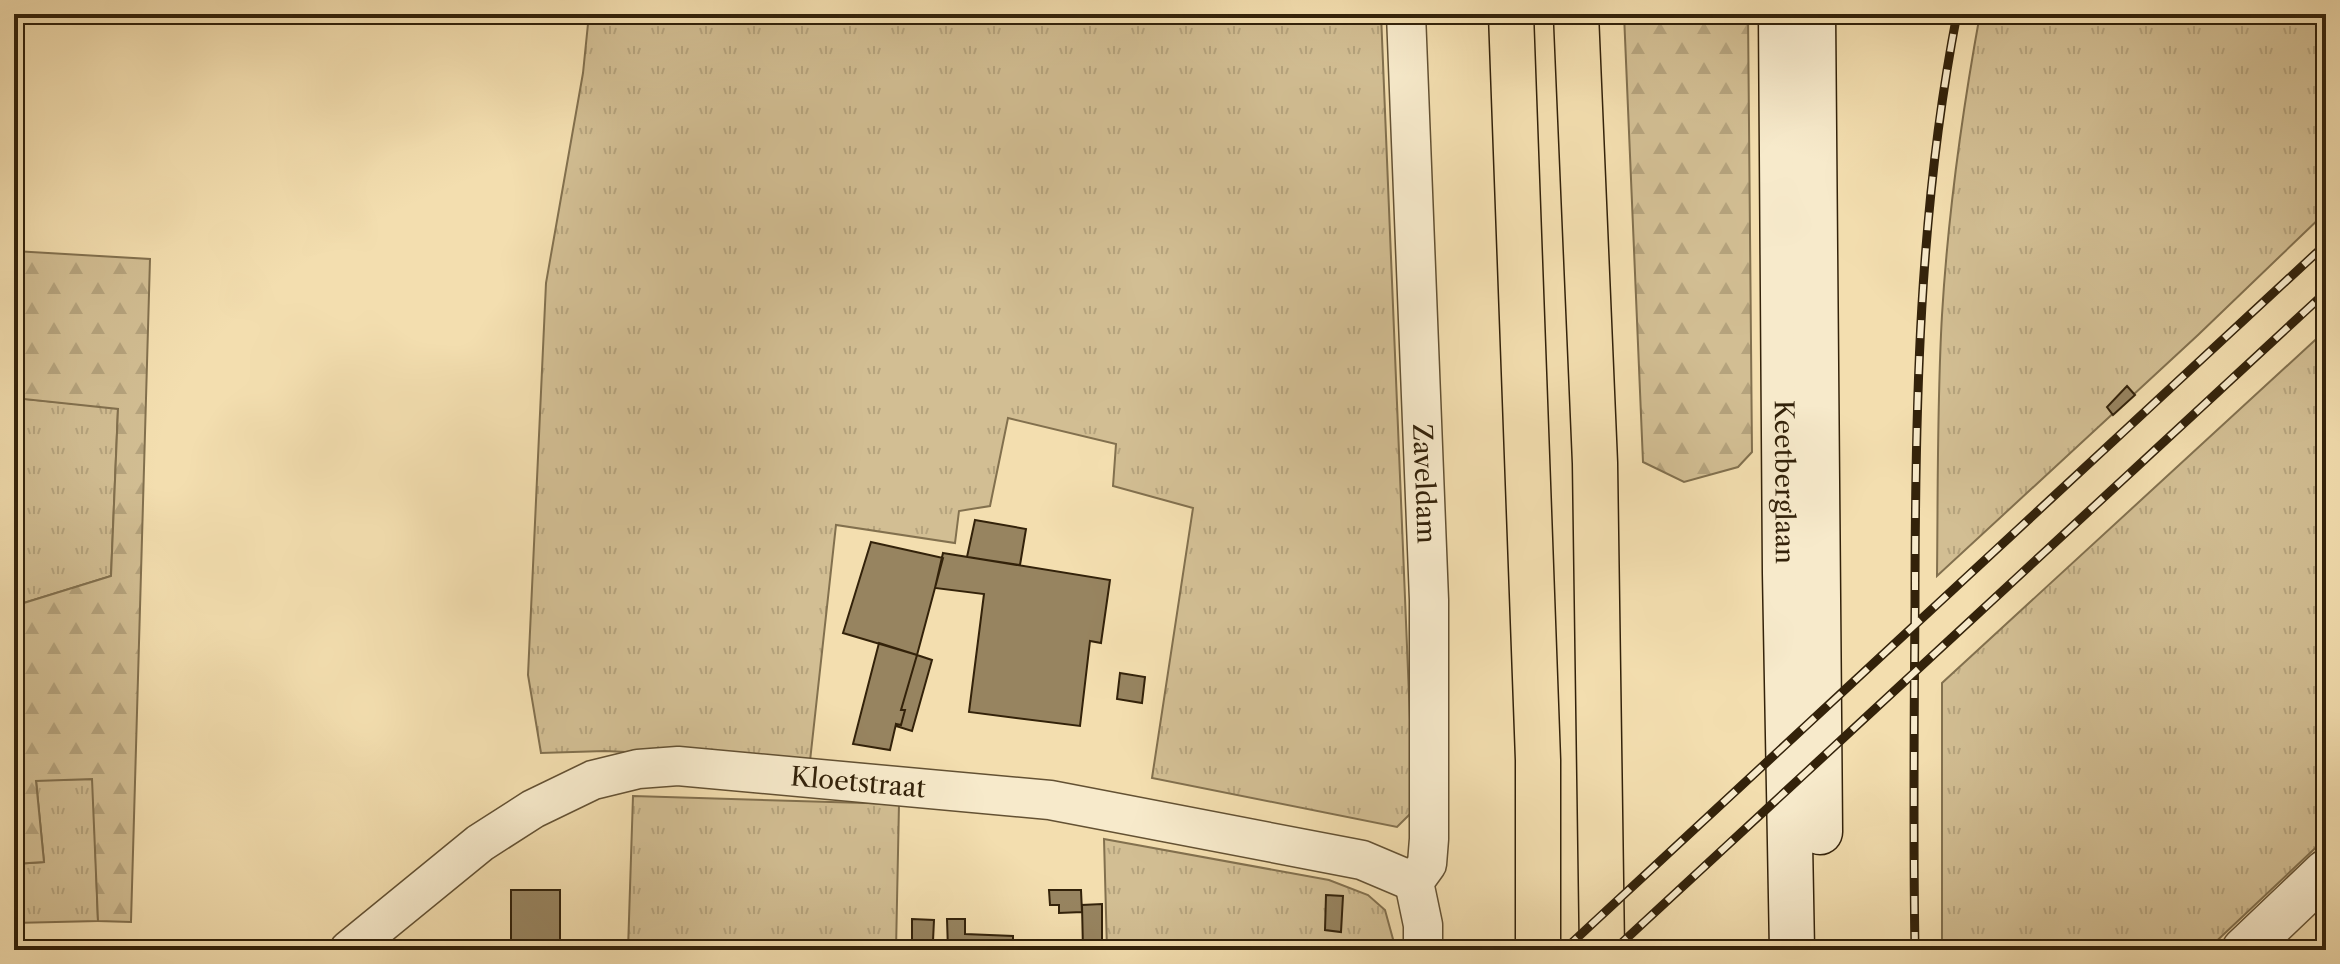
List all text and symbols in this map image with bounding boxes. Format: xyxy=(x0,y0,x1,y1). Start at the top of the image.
street label: Keetberglaan xyxy=(1768,400,1801,564)
street label: Zaveldam xyxy=(1406,423,1443,544)
street label: Kloetstraat xyxy=(789,760,928,805)

